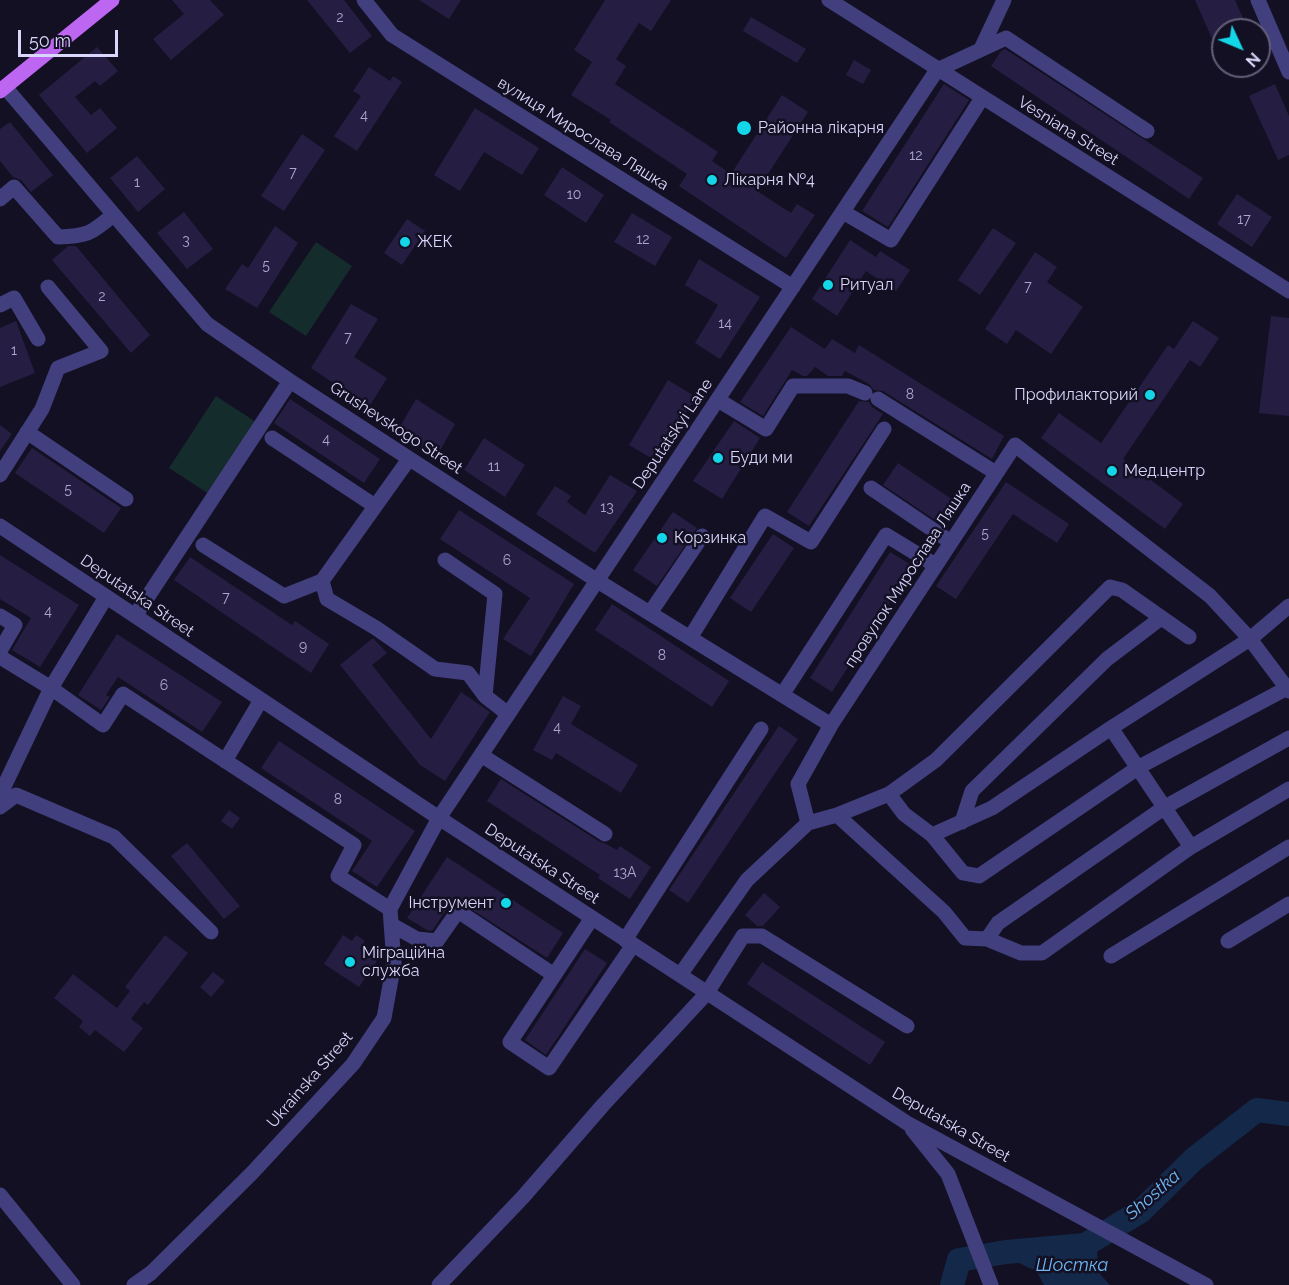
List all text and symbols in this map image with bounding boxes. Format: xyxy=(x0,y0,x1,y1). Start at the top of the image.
house number: 2 xyxy=(336,10,344,26)
scale bar xyxy=(21,18,122,56)
north arrow xyxy=(1211,18,1271,78)
text: 50 m xyxy=(29,30,71,51)
text: N xyxy=(1242,48,1264,70)
street label: вулиця Мирослава Ляшка xyxy=(494,73,672,195)
street label: Vesniana Street xyxy=(1014,92,1122,170)
house number: 4 xyxy=(360,108,368,124)
place label: Районна лікарня xyxy=(758,118,884,138)
marker: Районна лікарня xyxy=(735,119,753,137)
house number: 12 xyxy=(909,148,923,164)
house number: 7 xyxy=(289,165,297,181)
place label: Лікарня №4 xyxy=(724,170,815,190)
marker: Лікарня №4 xyxy=(705,173,719,187)
house number: 1 xyxy=(134,175,140,191)
house number: 10 xyxy=(567,187,581,203)
house number: 17 xyxy=(1237,212,1251,228)
place label: ЖЕК xyxy=(417,232,453,252)
house number: 12 xyxy=(636,232,650,248)
house number: 3 xyxy=(182,233,190,249)
marker: ЖЕК xyxy=(398,235,412,249)
house number: 5 xyxy=(262,258,270,274)
place label: Ритуал xyxy=(840,275,893,295)
marker: Ритуал xyxy=(821,278,835,292)
house number: 7 xyxy=(1024,279,1032,295)
house number: 2 xyxy=(98,289,106,305)
house number: 14 xyxy=(718,316,732,332)
house number: 7 xyxy=(344,330,352,346)
house number: 1 xyxy=(11,343,17,359)
street label: Deputatskyi Lane xyxy=(629,375,717,493)
street label: Grushevskogo Street xyxy=(326,378,466,478)
place label: Профилакторий xyxy=(1014,385,1138,405)
house number: 8 xyxy=(906,387,914,403)
marker: Профилакторий xyxy=(1143,388,1157,402)
house number: 4 xyxy=(322,432,330,448)
place label: Буди ми xyxy=(730,448,793,468)
marker: Буди ми xyxy=(711,451,725,465)
house number: 11 xyxy=(488,459,500,475)
place label: Мед.центр xyxy=(1124,461,1205,481)
marker: Мед.центр xyxy=(1105,464,1119,478)
street label: провулок Мирослава Ляшка xyxy=(841,479,975,671)
house number: 5 xyxy=(64,482,72,498)
house number: 13 xyxy=(600,500,614,516)
house number: 5 xyxy=(981,526,989,542)
place label: Корзинка xyxy=(674,528,746,548)
marker: Корзинка xyxy=(655,531,669,545)
street label: Deputatska Street xyxy=(77,551,197,641)
house number: 6 xyxy=(503,553,511,569)
house number: 7 xyxy=(222,590,230,606)
house number: 4 xyxy=(44,604,52,620)
house number: 9 xyxy=(299,639,307,655)
house number: 8 xyxy=(658,648,666,664)
house number: 6 xyxy=(160,678,168,694)
house number: 4 xyxy=(553,720,561,736)
house number: 8 xyxy=(334,792,342,808)
street label: Deputatska Street xyxy=(481,820,603,908)
house number: 13А xyxy=(614,865,636,881)
place label: Інструмент xyxy=(408,893,494,913)
marker: Інструмент xyxy=(499,896,513,910)
place label: Міграційна служба xyxy=(362,943,445,981)
marker: Міграційна служба xyxy=(343,955,357,969)
street label: Ukrainska Street xyxy=(263,1028,357,1132)
street label: Deputatska Street xyxy=(889,1083,1013,1167)
water label: Shostka xyxy=(1121,1165,1185,1225)
water label: Шостка xyxy=(1036,1255,1108,1277)

